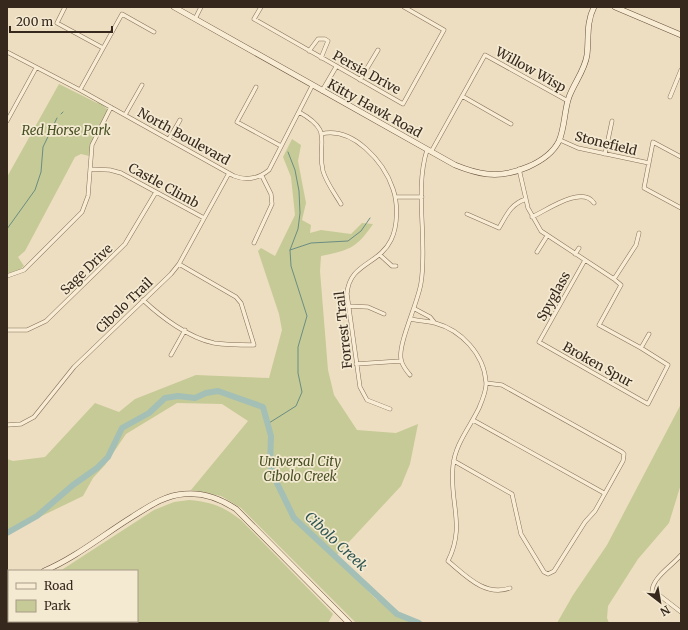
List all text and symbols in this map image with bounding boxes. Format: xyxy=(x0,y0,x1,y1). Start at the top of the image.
scale bar xyxy=(10,8,112,34)
text: 200 m xyxy=(16,14,53,29)
street label: Willow Wisp xyxy=(492,43,569,96)
street label: Persia Drive xyxy=(330,47,404,98)
street label: Kitty Hawk Road xyxy=(325,75,425,141)
street label: North Boulevard xyxy=(135,104,233,169)
park label: Red Horse Park xyxy=(21,122,111,139)
street label: Stonefield xyxy=(573,128,639,159)
street label: Castle Climb xyxy=(125,159,202,212)
street label: Sage Drive xyxy=(57,240,116,298)
street label: Spyglass xyxy=(533,268,574,324)
street label: Cibolo Trail xyxy=(92,274,156,337)
street label: Forrest Trail xyxy=(331,290,356,370)
street label: Broken Spur xyxy=(560,338,636,391)
park label: Universal City Cibolo Creek xyxy=(259,453,341,485)
water label: Cibolo Creek xyxy=(301,507,371,575)
legend xyxy=(8,570,138,622)
text: Road xyxy=(44,578,73,593)
north arrow xyxy=(640,582,680,622)
text: Park xyxy=(44,598,71,613)
text: N xyxy=(658,602,672,619)

